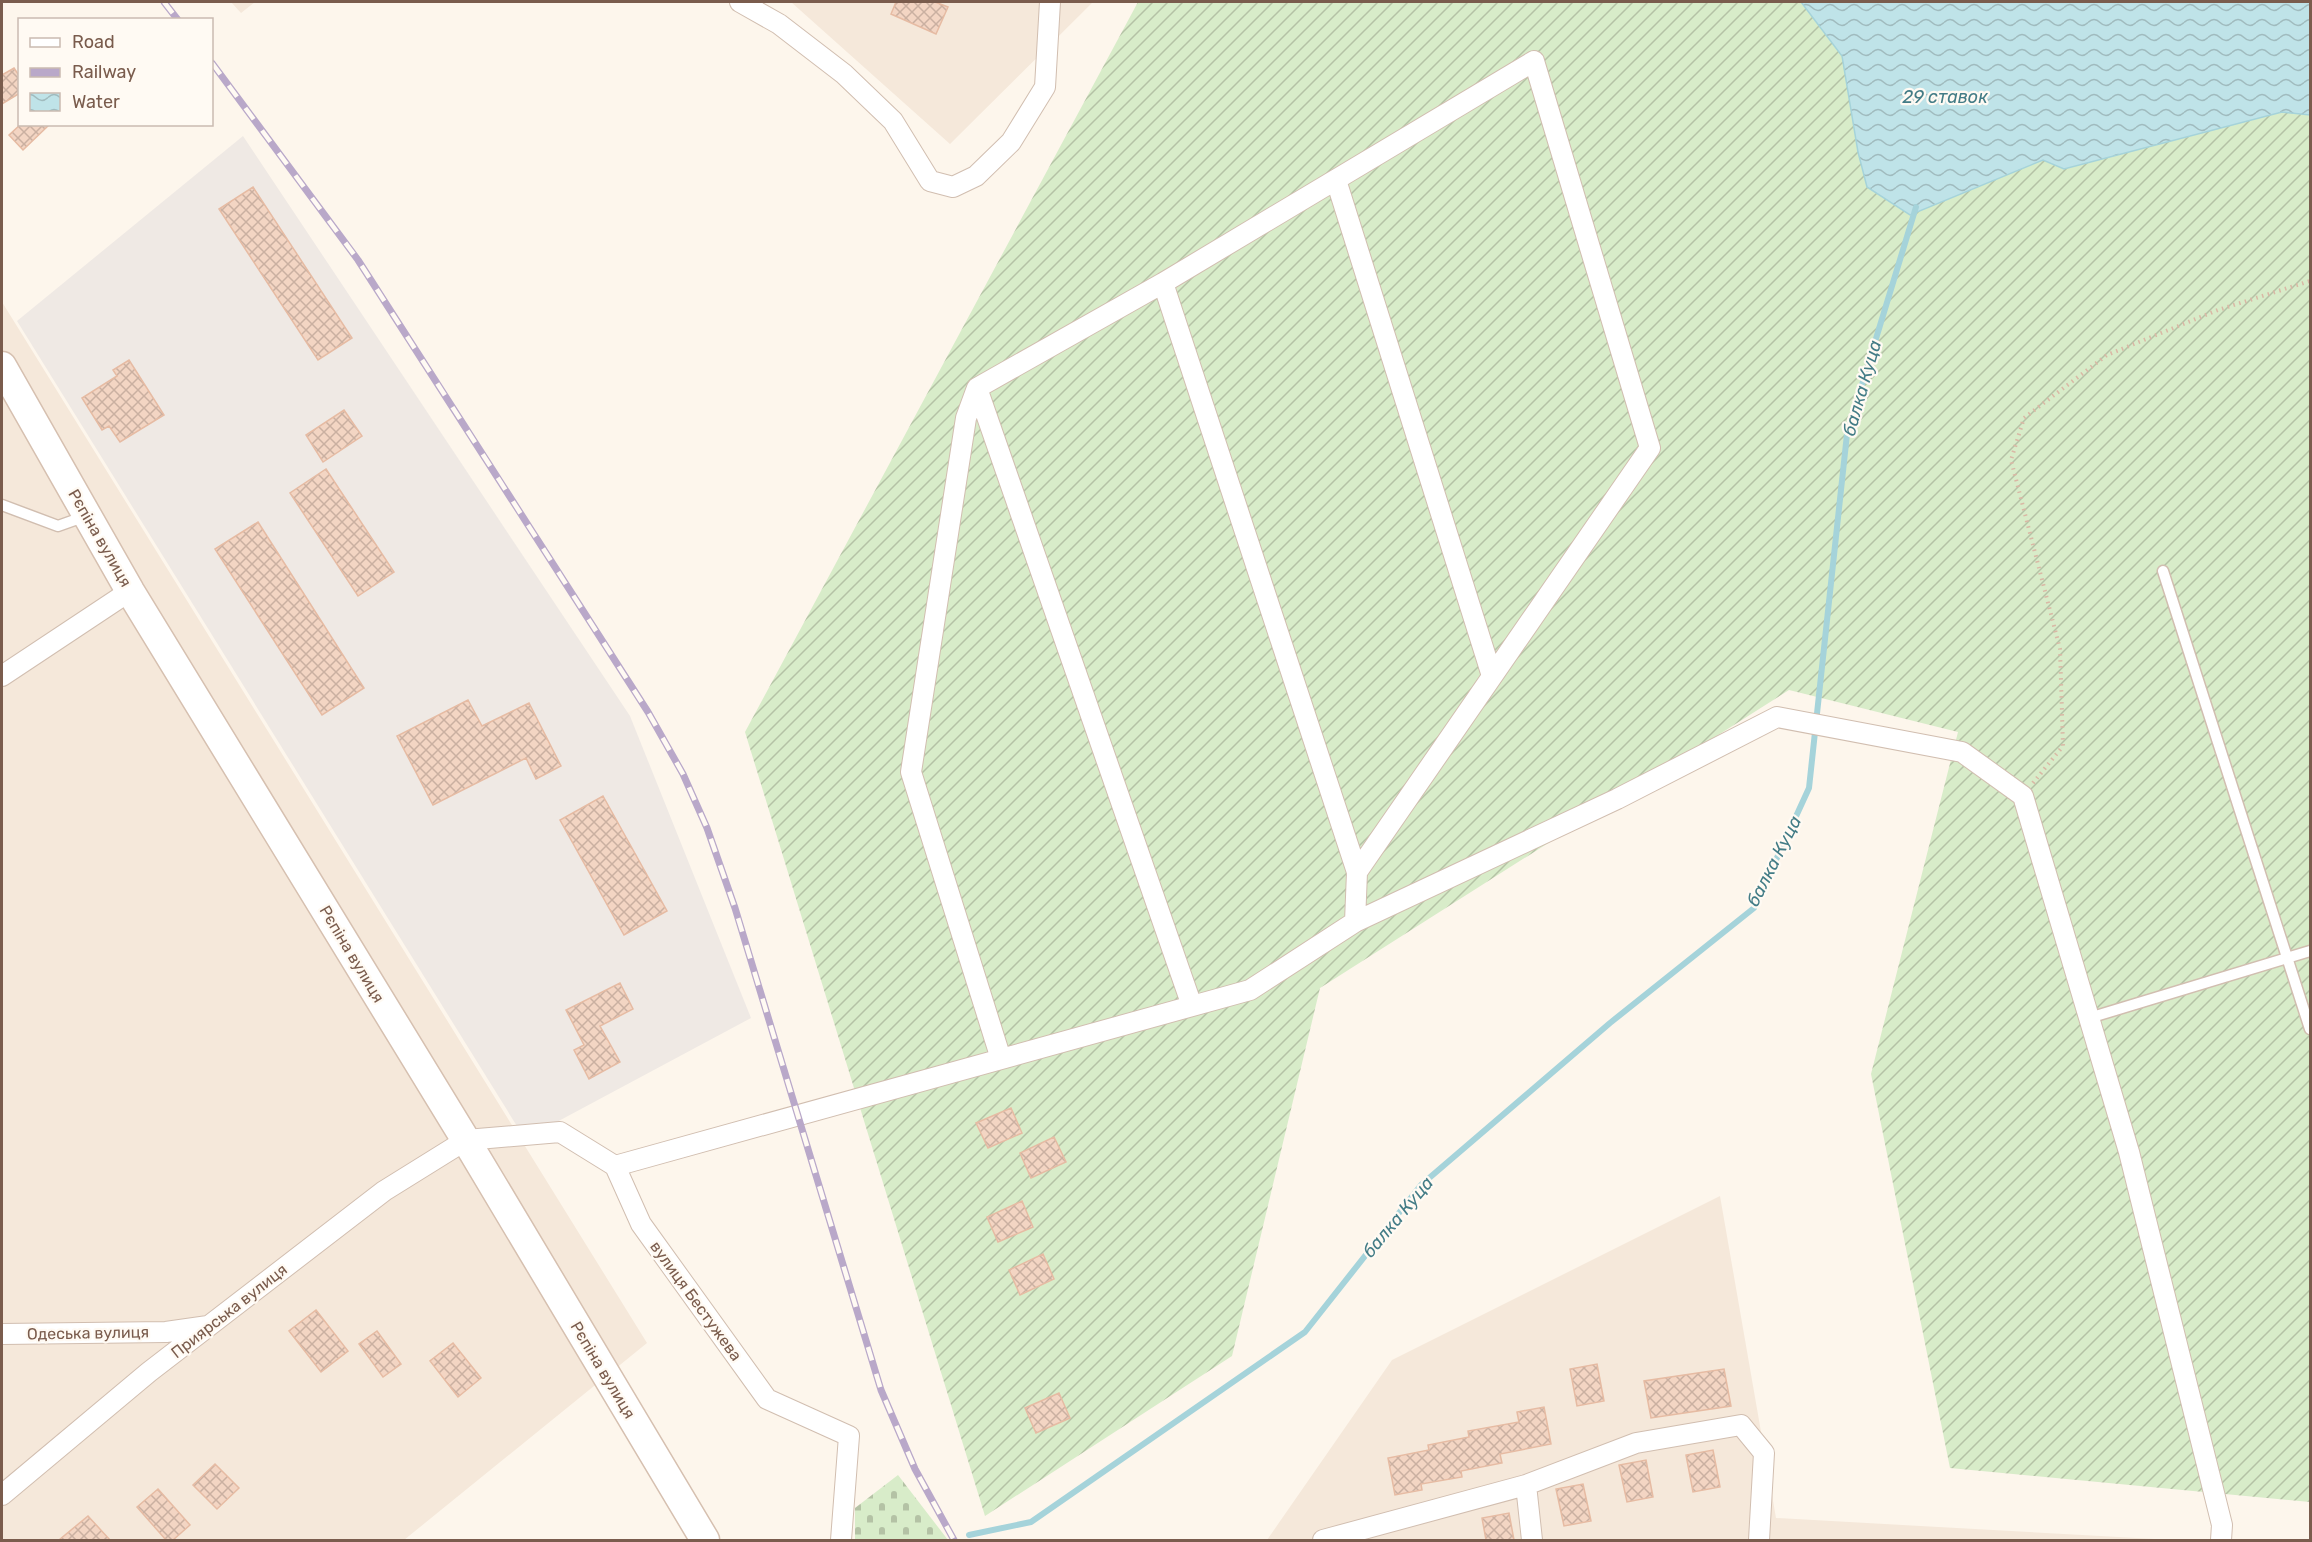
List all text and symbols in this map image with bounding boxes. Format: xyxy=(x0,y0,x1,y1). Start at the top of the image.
legend xyxy=(18,18,213,126)
text: Road xyxy=(72,31,115,53)
text: Railway xyxy=(72,61,136,83)
water label: 29 ставок xyxy=(1902,86,1988,108)
text: Water xyxy=(72,91,120,113)
water label: балка Куца xyxy=(1838,337,1886,438)
street label: Рєпіна вулиця xyxy=(64,486,136,590)
water label: балка Куца xyxy=(1742,812,1806,910)
street label: Рєпіна вулиця xyxy=(316,902,388,1006)
water label: балка Куца xyxy=(1358,1172,1438,1262)
street label: вулиця Бестужева xyxy=(646,1237,746,1365)
street label: Приярська вулиця xyxy=(167,1260,291,1362)
street label: Рєпіна вулиця xyxy=(567,1318,639,1422)
street label: Одеська вулиця xyxy=(27,1322,149,1344)

